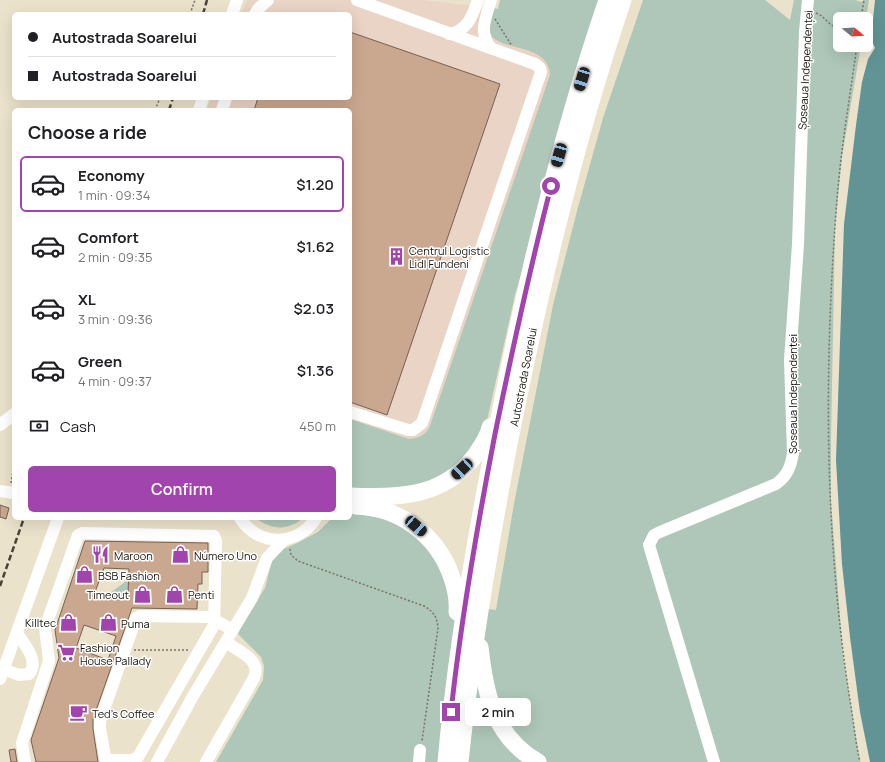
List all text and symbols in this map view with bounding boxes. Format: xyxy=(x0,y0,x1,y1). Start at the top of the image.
street label: Șoseaua Independenței xyxy=(794,10,816,130)
north arrow xyxy=(833,12,873,52)
map controls xyxy=(833,12,873,52)
text: Autostrada Soarelui xyxy=(52,27,197,48)
text: Autostrada Soarelui xyxy=(52,65,197,86)
car xyxy=(573,66,591,92)
text: Choose a ride xyxy=(28,120,147,144)
car xyxy=(550,142,568,168)
text: Economy xyxy=(78,165,145,186)
icon: car xyxy=(30,166,66,202)
text: $1.20 xyxy=(296,174,334,195)
route start xyxy=(542,177,560,195)
text: 1 min · 09:34 xyxy=(78,186,150,204)
text: Comfort xyxy=(78,227,139,248)
icon: car xyxy=(30,228,66,264)
text: $1.62 xyxy=(297,236,334,257)
place label: Centrul Logistic Lidl Fundeni xyxy=(409,243,489,271)
building icon: Centrul Logistic Lidl Fundeni xyxy=(386,246,406,266)
text: 2 min · 09:35 xyxy=(78,248,153,266)
text: XL xyxy=(78,289,96,310)
icon: car xyxy=(30,290,66,326)
text: $2.03 xyxy=(293,298,334,319)
text: 3 min · 09:36 xyxy=(78,310,153,328)
street label: Autostrada Soarelui xyxy=(506,326,540,428)
street label: Șoseaua Independenței xyxy=(785,334,800,454)
text: Green xyxy=(78,351,122,372)
icon: car xyxy=(30,352,66,388)
text: $1.36 xyxy=(297,360,334,381)
text: 4 min · 09:37 xyxy=(78,372,152,390)
icon: cash xyxy=(28,415,50,437)
text: Cash xyxy=(60,416,96,437)
text: 450 m xyxy=(299,417,336,435)
car xyxy=(449,456,475,482)
button: Confirm xyxy=(28,466,336,512)
car xyxy=(403,514,429,538)
restaurant icon: Maroon xyxy=(91,545,111,565)
shop icon: Número Uno xyxy=(171,545,191,565)
place label: Maroon xyxy=(114,548,153,563)
place label: Número Uno xyxy=(194,548,258,563)
shop icon: BSB Fashion xyxy=(75,565,95,585)
place label: BSB Fashion xyxy=(98,568,160,583)
shop icon: Timeout xyxy=(132,584,152,604)
shop icon: Penti xyxy=(165,584,185,604)
place label: Timeout xyxy=(87,587,129,602)
place label: Penti xyxy=(188,587,214,602)
shop icon: Killtec xyxy=(59,612,79,632)
shop icon: Puma xyxy=(98,613,118,633)
place label: Killtec xyxy=(25,615,56,630)
place label: Puma xyxy=(121,616,150,631)
place label: Fashion House Pallady xyxy=(80,640,151,668)
supermarket icon: Fashion House Pallady xyxy=(57,643,77,663)
callout: 2 min xyxy=(465,698,531,726)
cafe icon: Ted’s Coffee xyxy=(69,703,89,723)
route end xyxy=(442,703,460,721)
text: 2 min xyxy=(481,703,515,721)
place label: Ted’s Coffee xyxy=(92,706,155,721)

